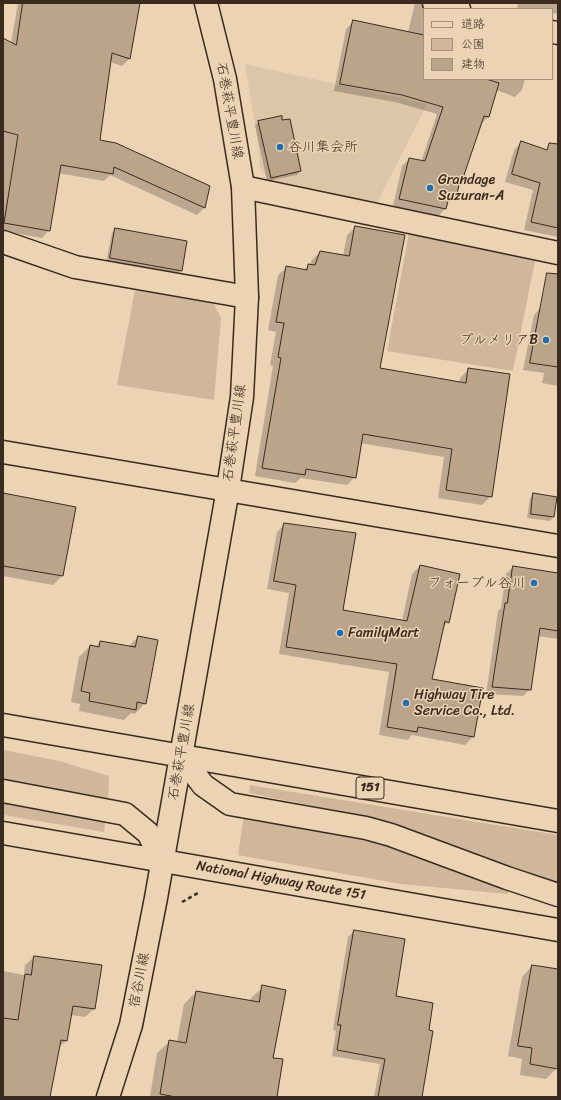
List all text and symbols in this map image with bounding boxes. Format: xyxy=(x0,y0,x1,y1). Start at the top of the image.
legend xyxy=(423,8,553,80)
text: 道路 xyxy=(461,13,485,35)
text: 公園 xyxy=(461,33,485,55)
text: 建物 xyxy=(461,53,485,75)
street label: 石巻萩平豊川線 xyxy=(212,61,246,161)
place label: 谷川集会所 xyxy=(288,139,358,155)
marker: 谷川集会所 xyxy=(275,142,285,152)
place label: Grandage Suzuran-A xyxy=(438,172,504,204)
marker: Grandage Suzuran-A xyxy=(425,183,435,193)
place label: プルメリアB xyxy=(459,332,538,348)
marker: プルメリアB xyxy=(541,335,551,345)
street label: 石巻萩平豊川線 xyxy=(220,383,250,483)
place label: フォーブル谷川 xyxy=(428,575,526,591)
marker: フォーブル谷川 xyxy=(529,578,539,588)
place label: FamilyMart xyxy=(348,625,419,641)
marker: FamilyMart xyxy=(335,628,345,638)
place label: Highway Tire Service Co., Ltd. xyxy=(414,687,515,720)
marker: Highway Tire Service Co., Ltd. xyxy=(401,698,411,708)
street label: 石巻萩平豊川線 xyxy=(165,702,199,802)
road number: 151 xyxy=(356,777,384,799)
street label: National Highway Route 151 xyxy=(195,858,367,904)
street label: 宿谷川線 xyxy=(126,951,154,1009)

